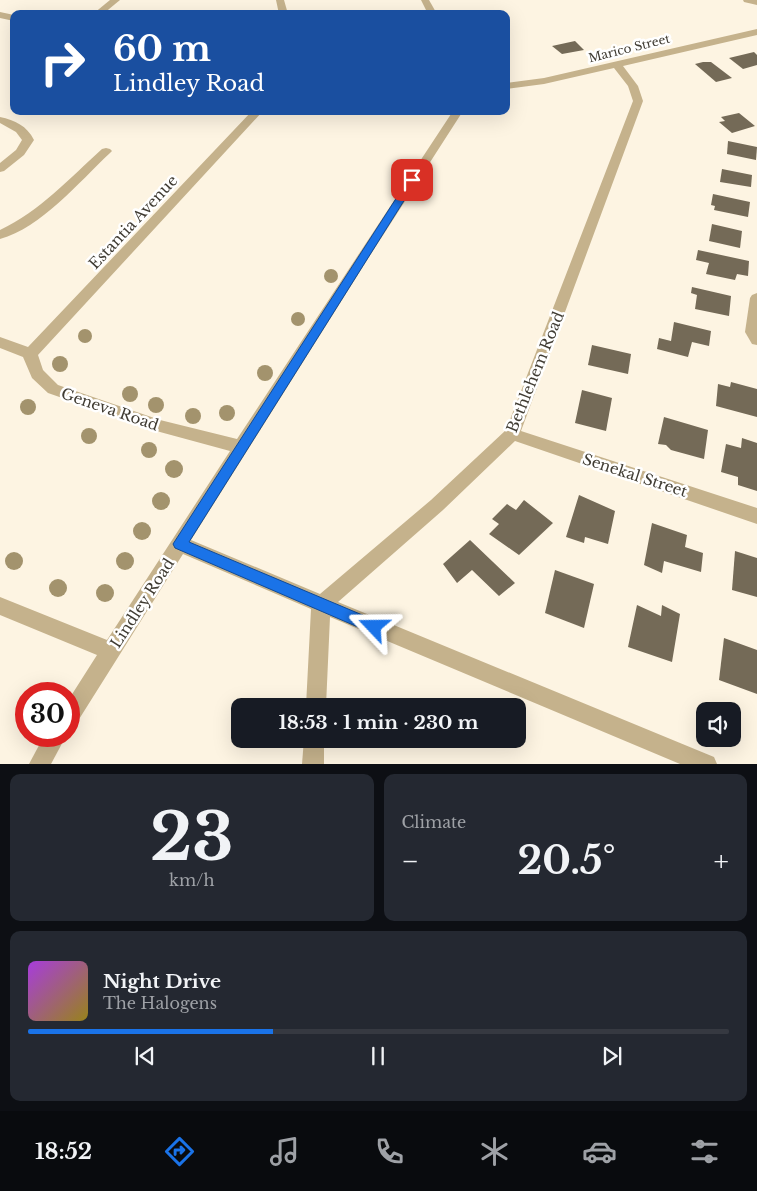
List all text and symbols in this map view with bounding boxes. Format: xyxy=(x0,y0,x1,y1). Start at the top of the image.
text: 60 m xyxy=(113,27,211,70)
icon: right xyxy=(30,30,95,95)
street label: Marico Street xyxy=(587,31,672,65)
text: Lindley Road xyxy=(113,70,264,97)
pin xyxy=(391,159,433,201)
icon: arrive xyxy=(398,166,426,194)
street label: Estantia Avenue xyxy=(85,171,181,273)
street label: Bethlehem Road xyxy=(502,309,568,435)
street label: Geneva Road xyxy=(59,383,161,435)
street label: Senekal Street xyxy=(580,449,690,501)
street label: Lindley Road xyxy=(106,555,178,651)
position arrow xyxy=(347,600,399,652)
speed limit sign: 30 xyxy=(15,682,80,747)
map controls xyxy=(696,702,741,747)
button: sound xyxy=(696,702,741,747)
text: 18:53 · 1 min · 230 m xyxy=(279,711,478,734)
text: 23 xyxy=(150,797,234,878)
text: Climate xyxy=(402,812,466,832)
text: 20.5° xyxy=(518,837,615,884)
text: − xyxy=(402,844,419,879)
text: + xyxy=(714,844,729,879)
text: km/h xyxy=(169,870,214,890)
text: Night Drive xyxy=(103,970,221,993)
text: The Halogens xyxy=(103,993,217,1013)
icon: previous xyxy=(131,1042,159,1070)
icon: pause xyxy=(364,1042,392,1070)
icon: next xyxy=(598,1042,626,1070)
icon: directions xyxy=(162,1134,197,1169)
icon: music xyxy=(267,1134,302,1169)
icon: phone xyxy=(372,1134,407,1169)
icon: climate xyxy=(477,1134,512,1169)
icon: car xyxy=(582,1134,617,1169)
icon: filters xyxy=(687,1134,722,1169)
text: 18:52 xyxy=(35,1138,92,1165)

